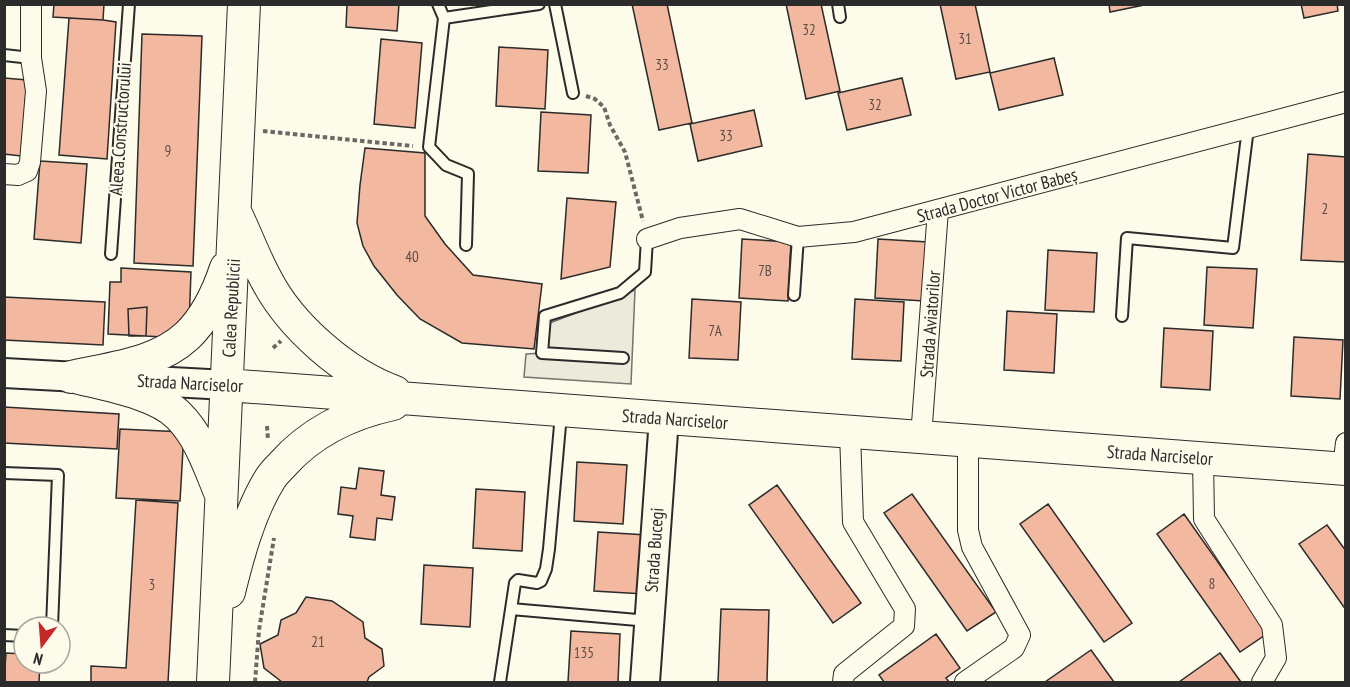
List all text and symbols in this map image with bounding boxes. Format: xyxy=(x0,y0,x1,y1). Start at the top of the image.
house number: 32 xyxy=(802,20,816,39)
house number: 31 xyxy=(958,29,972,48)
house number: 33 xyxy=(655,55,669,74)
street label: Aleea Constructorului xyxy=(104,62,136,196)
house number: 32 xyxy=(868,95,882,114)
house number: 33 xyxy=(719,126,733,145)
house number: 9 xyxy=(165,141,171,160)
street label: Strada Doctor Victor Babeș xyxy=(914,163,1080,227)
house number: 2 xyxy=(1322,199,1328,218)
house number: 40 xyxy=(405,247,419,266)
street label: Calea Republicii xyxy=(217,258,245,358)
house number: 7B xyxy=(758,261,772,280)
street label: Strada Aviatorilor xyxy=(915,270,945,378)
house number: 7A xyxy=(708,321,723,340)
street label: Strada Narciselor xyxy=(136,369,244,397)
street label: Strada Narciselor xyxy=(621,404,729,434)
street label: Strada Narciselor xyxy=(1106,440,1214,470)
street label: Strada Bucegi xyxy=(640,507,668,593)
house number: 8 xyxy=(1209,574,1215,593)
house number: 3 xyxy=(149,575,155,594)
north arrow xyxy=(12,615,72,675)
house number: 21 xyxy=(311,632,325,651)
house number: 135 xyxy=(574,643,594,662)
text: N xyxy=(31,649,45,670)

